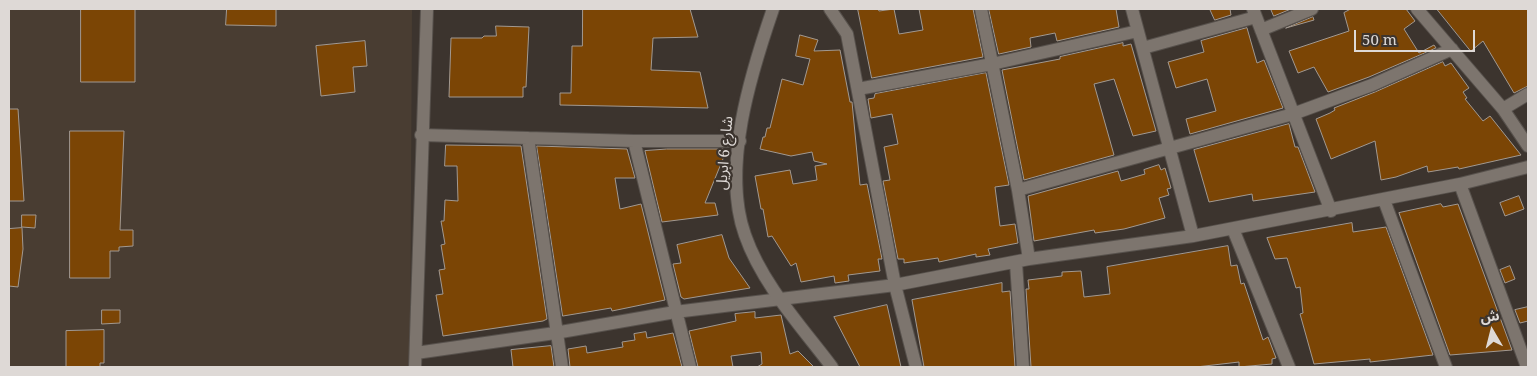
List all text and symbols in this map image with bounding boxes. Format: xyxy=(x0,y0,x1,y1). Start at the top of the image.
scale bar xyxy=(1357,20,1478,52)
text: 50 m xyxy=(1362,29,1397,49)
street label: شارع 6 ابريل xyxy=(713,115,737,191)
text: ش xyxy=(1479,305,1501,326)
north arrow xyxy=(1467,306,1517,356)

